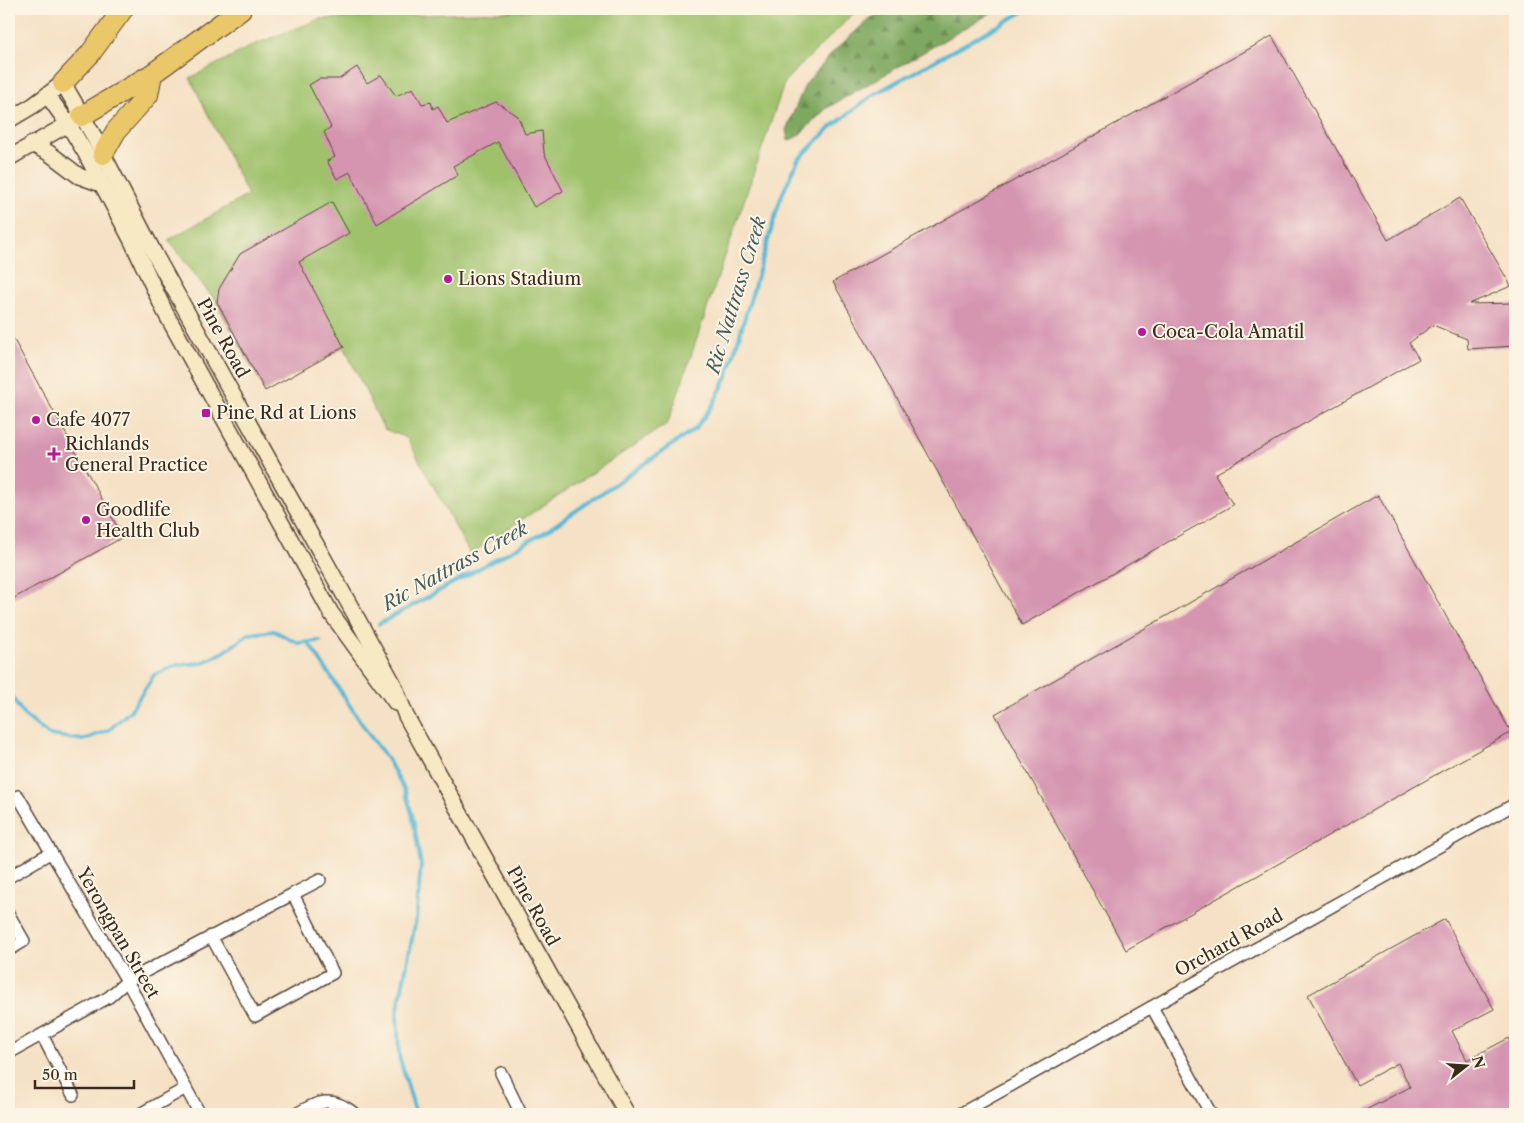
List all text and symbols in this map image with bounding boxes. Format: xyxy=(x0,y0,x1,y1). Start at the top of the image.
water label: Ric Nattrass Creek xyxy=(701,214,771,378)
place label: Lions Stadium xyxy=(458,268,581,290)
marker: Lions Stadium xyxy=(442,273,454,285)
street label: Pine Road xyxy=(192,294,254,382)
place label: Coca-Cola Amatil xyxy=(1152,321,1304,343)
marker: Coca-Cola Amatil xyxy=(1136,326,1148,338)
place label: Pine Rd at Lions xyxy=(216,402,357,424)
marker: Pine Rd at Lions xyxy=(200,407,212,419)
place label: Cafe 4077 xyxy=(46,409,130,431)
marker: Cafe 4077 xyxy=(30,414,42,426)
place label: Richlands General Practice xyxy=(65,433,208,476)
marker: Richlands General Practice xyxy=(47,447,61,461)
place label: Goodlife Health Club xyxy=(96,499,200,542)
marker: Goodlife Health Club xyxy=(80,514,92,526)
water label: Ric Nattrass Creek xyxy=(376,516,532,616)
street label: Pine Road xyxy=(502,862,564,950)
street label: Yerongpan Street xyxy=(71,863,165,1003)
street label: Orchard Road xyxy=(1171,904,1287,982)
north arrow xyxy=(1442,1040,1492,1090)
text: N xyxy=(1468,1054,1489,1071)
scale bar xyxy=(35,1058,134,1090)
text: 50 m xyxy=(42,1065,78,1084)

